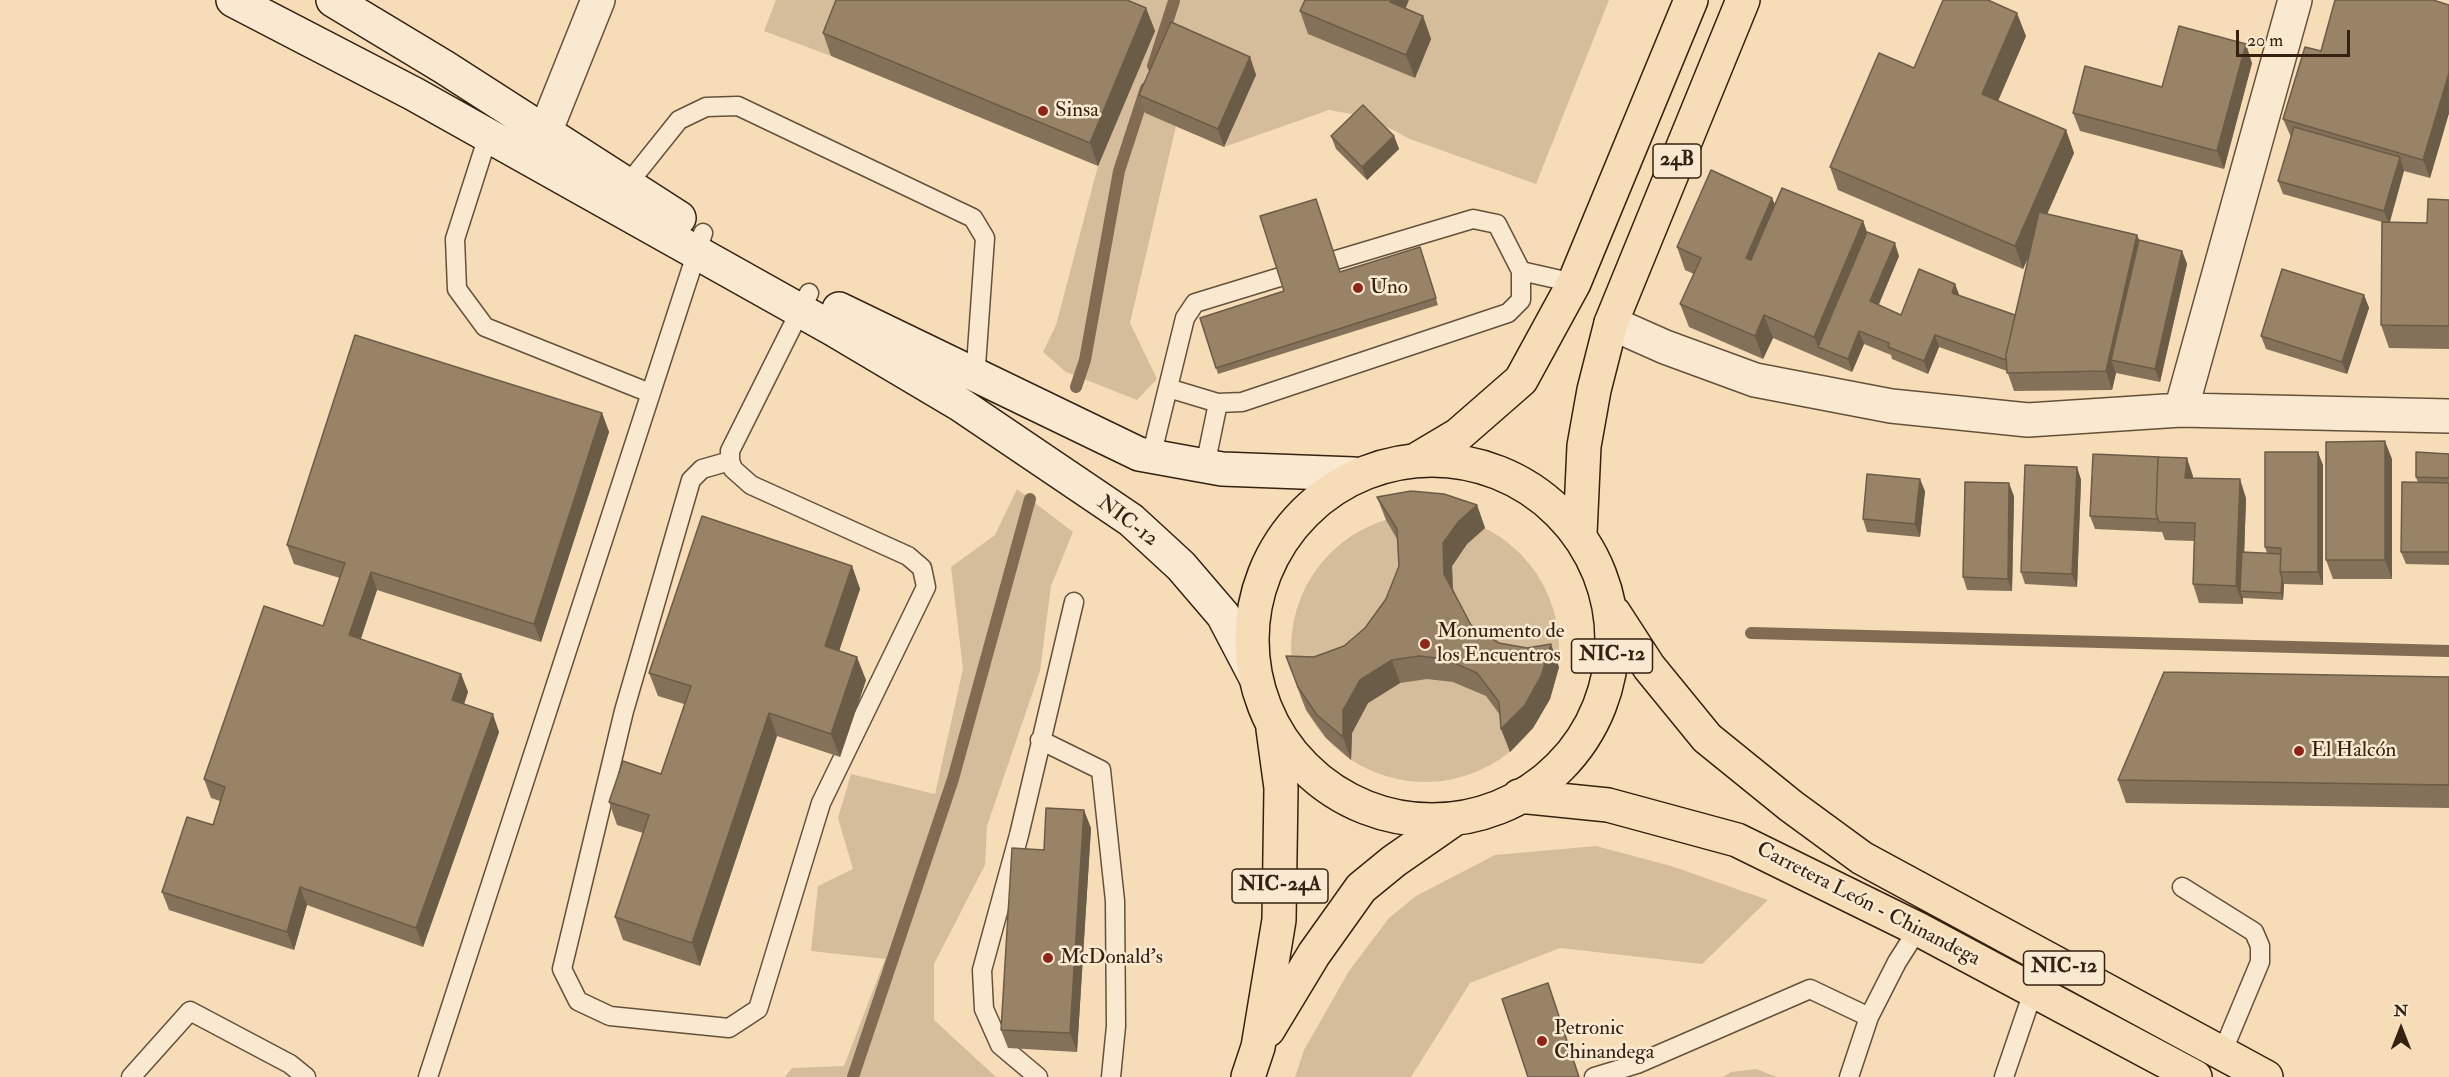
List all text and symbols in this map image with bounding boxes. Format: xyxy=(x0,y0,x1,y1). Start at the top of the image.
scale bar xyxy=(2239,18,2353,56)
text: 20 m xyxy=(2247,29,2283,52)
place label: Sinsa xyxy=(1055,98,1099,124)
marker: Sinsa xyxy=(1036,104,1050,118)
road number: 24B xyxy=(1653,144,1701,178)
place label: Uno xyxy=(1370,275,1408,301)
marker: Uno xyxy=(1351,281,1365,295)
street label: NIC-12 xyxy=(1092,491,1162,553)
place label: Monumento de los Encuentros xyxy=(1437,619,1565,669)
marker: Monumento de los Encuentros xyxy=(1418,637,1432,651)
road number: NIC-12 xyxy=(1572,639,1652,673)
place label: El Halcón xyxy=(2311,738,2396,764)
marker: El Halcón xyxy=(2292,744,2306,758)
street label: Carretera León - Chinandega xyxy=(1752,838,1984,972)
road number: NIC-24A xyxy=(1232,869,1328,903)
place label: McDonald's xyxy=(1060,945,1163,971)
marker: McDonald's xyxy=(1041,951,1055,965)
road number: NIC-12 xyxy=(2024,951,2104,985)
north arrow xyxy=(2371,999,2431,1059)
text: N xyxy=(2394,1001,2408,1021)
place label: Petronic Chinandega xyxy=(1554,1016,1654,1066)
marker: Petronic Chinandega xyxy=(1535,1034,1549,1048)

